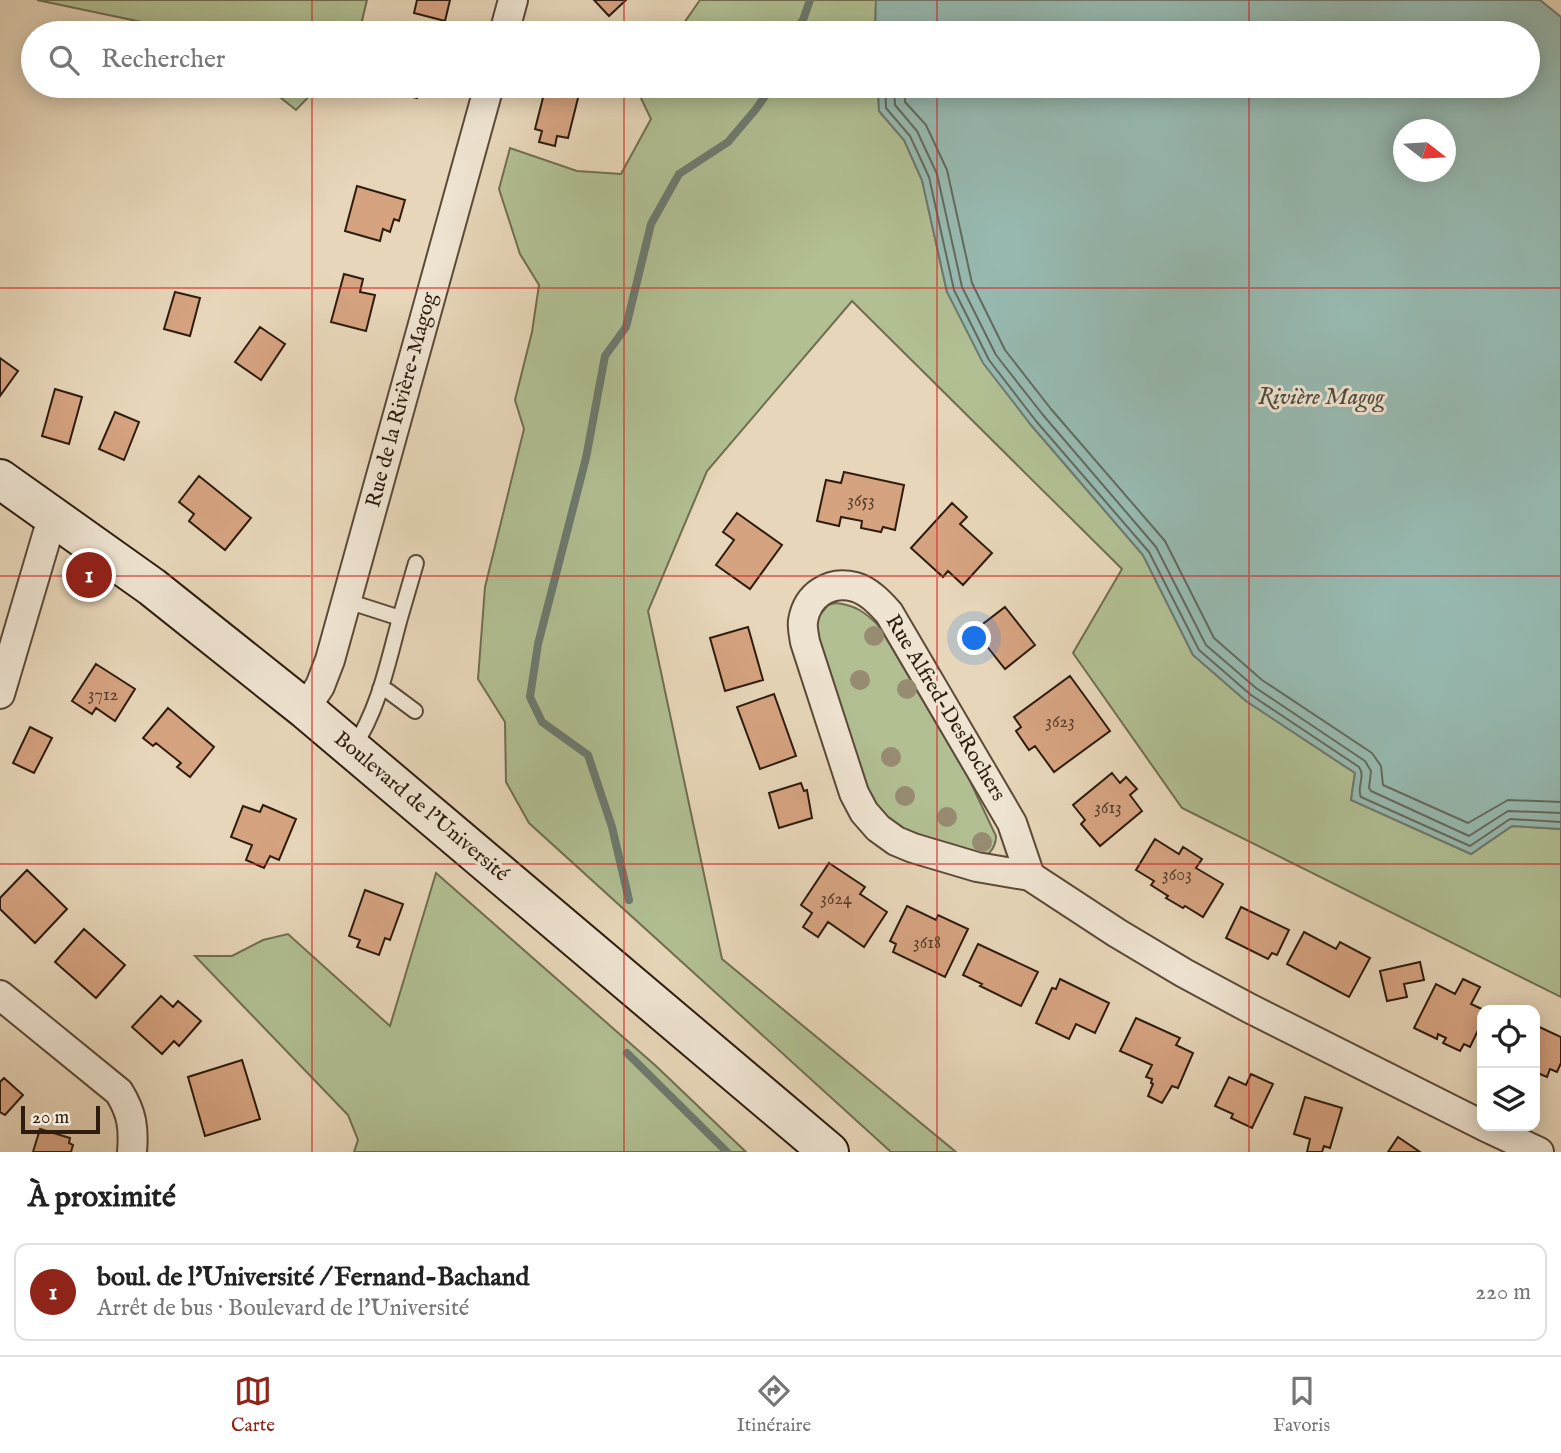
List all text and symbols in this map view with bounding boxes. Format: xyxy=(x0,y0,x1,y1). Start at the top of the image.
search box xyxy=(21,21,1540,98)
icon: search xyxy=(45,41,83,79)
text: Rechercher xyxy=(101,43,225,76)
north arrow xyxy=(1393,119,1456,182)
street label: Rue de la Rivière-Magog xyxy=(360,289,444,511)
water label: Rivière Magog xyxy=(1258,383,1385,413)
house number: 3653 xyxy=(847,490,875,513)
pin: 1 xyxy=(66,549,112,601)
street label: Rue Alfred-DesRochers xyxy=(879,610,1011,806)
your location xyxy=(957,621,991,655)
house number: 3712 xyxy=(88,684,118,707)
house number: 3623 xyxy=(1045,711,1075,734)
street label: Boulevard de l'Université xyxy=(328,726,514,888)
house number: 3613 xyxy=(1094,797,1122,820)
house number: 3603 xyxy=(1162,864,1192,887)
house number: 3624 xyxy=(820,888,852,911)
house number: 3618 xyxy=(913,932,941,955)
map controls xyxy=(1477,1005,1540,1131)
button: locate xyxy=(1477,1005,1540,1068)
button: layers xyxy=(1477,1068,1540,1131)
scale bar xyxy=(21,1103,100,1135)
text: 20 m xyxy=(32,1106,69,1130)
text: À proximité xyxy=(28,1179,176,1217)
text: boul. de l'Université / Fernand-Bachand xyxy=(97,1261,529,1294)
text: 1 xyxy=(49,1278,57,1307)
text: 220 m xyxy=(1475,1278,1531,1307)
text: Arrêt de bus · Boulevard de l'Université xyxy=(97,1294,469,1323)
tab: Carte xyxy=(231,1372,275,1438)
tab: Itinéraire xyxy=(737,1372,811,1438)
tab: Favoris xyxy=(1273,1372,1330,1438)

